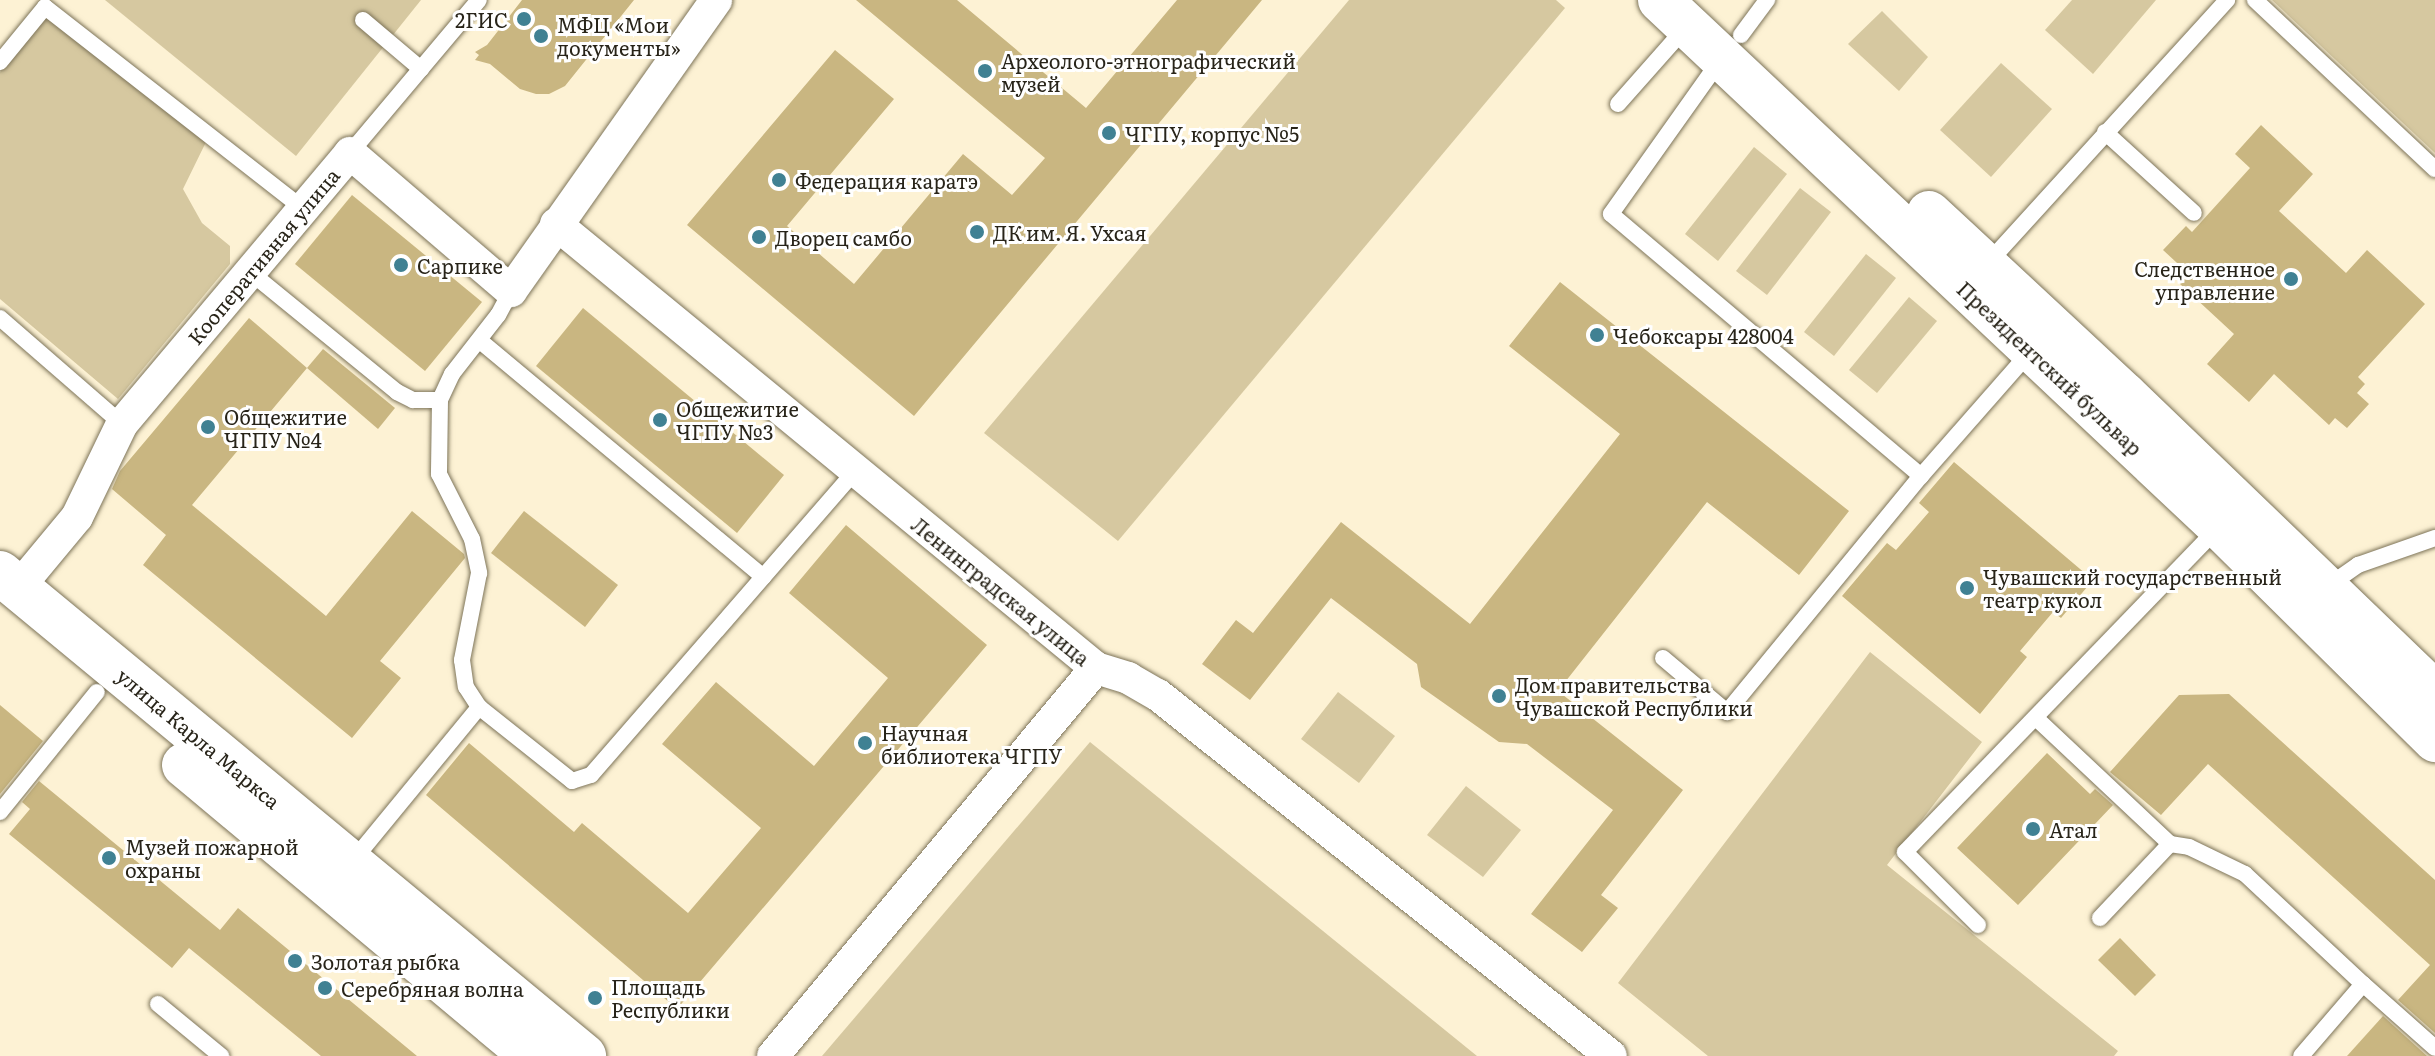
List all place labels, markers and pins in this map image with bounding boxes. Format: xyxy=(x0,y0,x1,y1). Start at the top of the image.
place label: 2ГИС xyxy=(455,7,508,31)
marker: 2ГИС xyxy=(515,10,533,28)
place label: МФЦ «Мои документы» xyxy=(557,12,681,59)
marker: МФЦ «Мои документы» xyxy=(532,27,550,45)
place label: Археолого-этнографический музей xyxy=(1001,48,1296,95)
marker: Археолого-этнографический музей xyxy=(976,62,994,80)
place label: ЧГПУ, корпус №5 xyxy=(1125,121,1299,145)
marker: ЧГПУ, корпус №5 xyxy=(1100,124,1118,142)
place label: Федерация каратэ xyxy=(795,168,978,192)
marker: Федерация каратэ xyxy=(770,171,788,189)
place label: ДК им. Я. Ухсая xyxy=(993,220,1147,244)
marker: ДК им. Я. Ухсая xyxy=(968,223,986,241)
place label: Дворец самбо xyxy=(775,225,912,249)
marker: Дворец самбо xyxy=(750,228,768,246)
place label: Сарпике xyxy=(417,253,503,277)
marker: Сарпике xyxy=(392,256,410,274)
place label: Следственное управление xyxy=(2134,256,2275,303)
marker: Следственное управление xyxy=(2282,270,2300,288)
place label: Чебоксары 428004 xyxy=(1613,323,1794,347)
marker: Чебоксары 428004 xyxy=(1588,326,1606,344)
place label: Общежитие ЧГПУ №3 xyxy=(676,396,799,443)
place label: Общежитие ЧГПУ №4 xyxy=(224,404,347,451)
marker: Общежитие ЧГПУ №3 xyxy=(651,411,669,429)
marker: Общежитие ЧГПУ №4 xyxy=(199,418,217,436)
place label: Чувашский государственный театр кукол xyxy=(1983,564,2282,611)
marker: Чувашский государственный театр кукол xyxy=(1958,579,1976,597)
place label: Дом правительства Чувашской Республики xyxy=(1515,672,1753,719)
marker: Дом правительства Чувашской Республики xyxy=(1490,687,1508,705)
place label: Научная библиотека ЧГПУ xyxy=(881,720,1062,767)
marker: Научная библиотека ЧГПУ xyxy=(856,734,874,752)
place label: Атал xyxy=(2049,817,2098,841)
marker: Атал xyxy=(2024,820,2042,838)
place label: Музей пожарной охраны xyxy=(125,834,299,881)
marker: Музей пожарной охраны xyxy=(100,849,118,867)
place label: Золотая рыбка xyxy=(311,949,460,973)
marker: Золотая рыбка xyxy=(286,952,304,970)
place label: Площадь Республики xyxy=(611,974,730,1021)
place label: Серебряная волна xyxy=(341,976,524,1000)
marker: Серебряная волна xyxy=(316,979,334,997)
marker: Площадь Республики xyxy=(586,989,604,1007)

